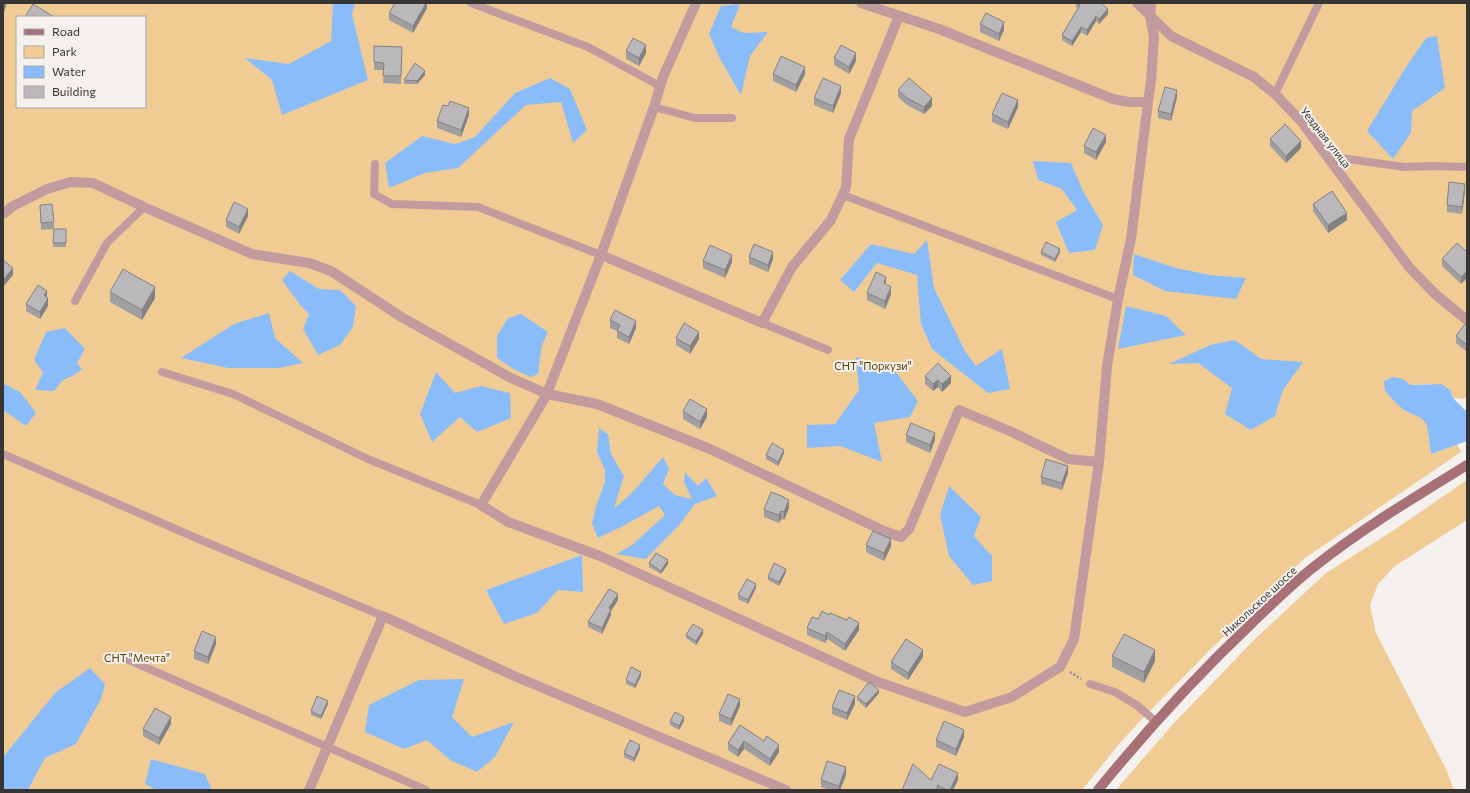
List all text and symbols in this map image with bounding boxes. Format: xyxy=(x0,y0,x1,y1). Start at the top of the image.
legend xyxy=(16,16,146,108)
text: Road xyxy=(52,24,80,38)
text: Park xyxy=(52,44,78,58)
text: Water xyxy=(52,64,86,78)
text: Building xyxy=(52,84,96,98)
street label: Уездная улица xyxy=(1298,104,1354,170)
park label: СНТ "Поркузи" xyxy=(834,359,912,372)
street label: Никольское шоссе xyxy=(1219,563,1299,639)
park label: СНТ "Мечта" xyxy=(104,651,170,664)

